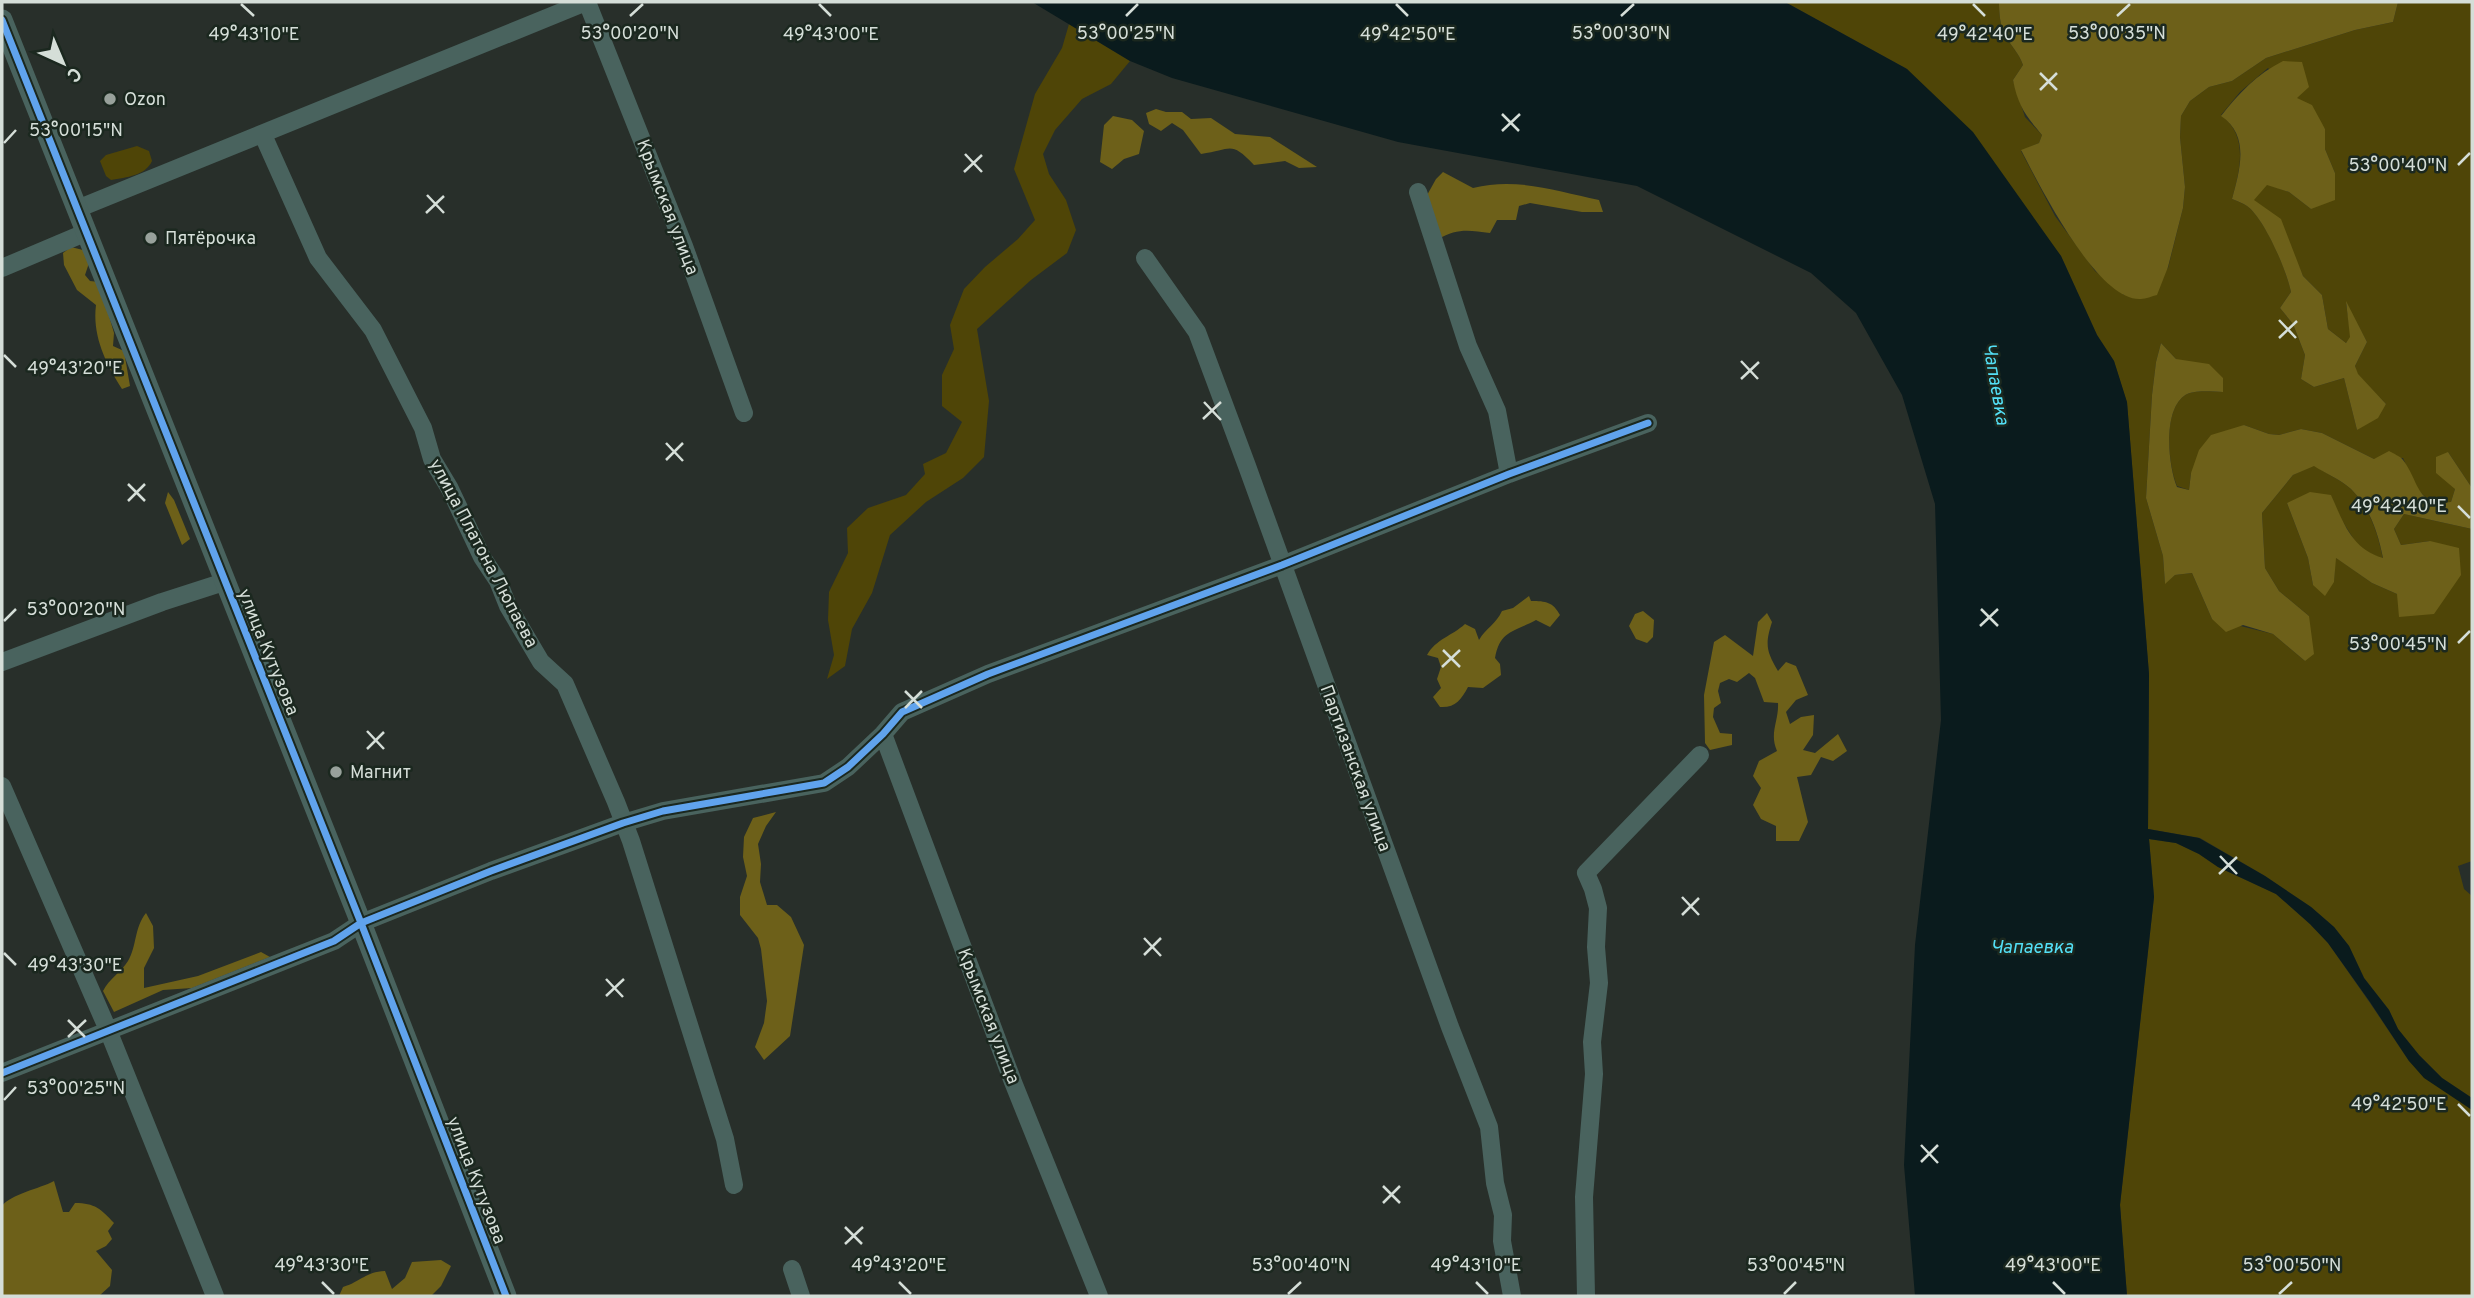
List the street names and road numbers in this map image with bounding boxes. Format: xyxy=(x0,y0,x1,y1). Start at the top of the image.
street label: Крымская улица xyxy=(630,136,703,279)
street label: улица Платона Люпаева xyxy=(423,455,542,652)
street label: улица Кутузова xyxy=(232,586,303,719)
street label: Партизанская улица xyxy=(1314,682,1395,855)
street label: Крымская улица xyxy=(951,945,1024,1088)
street label: улица Кутузова xyxy=(441,1114,510,1247)

